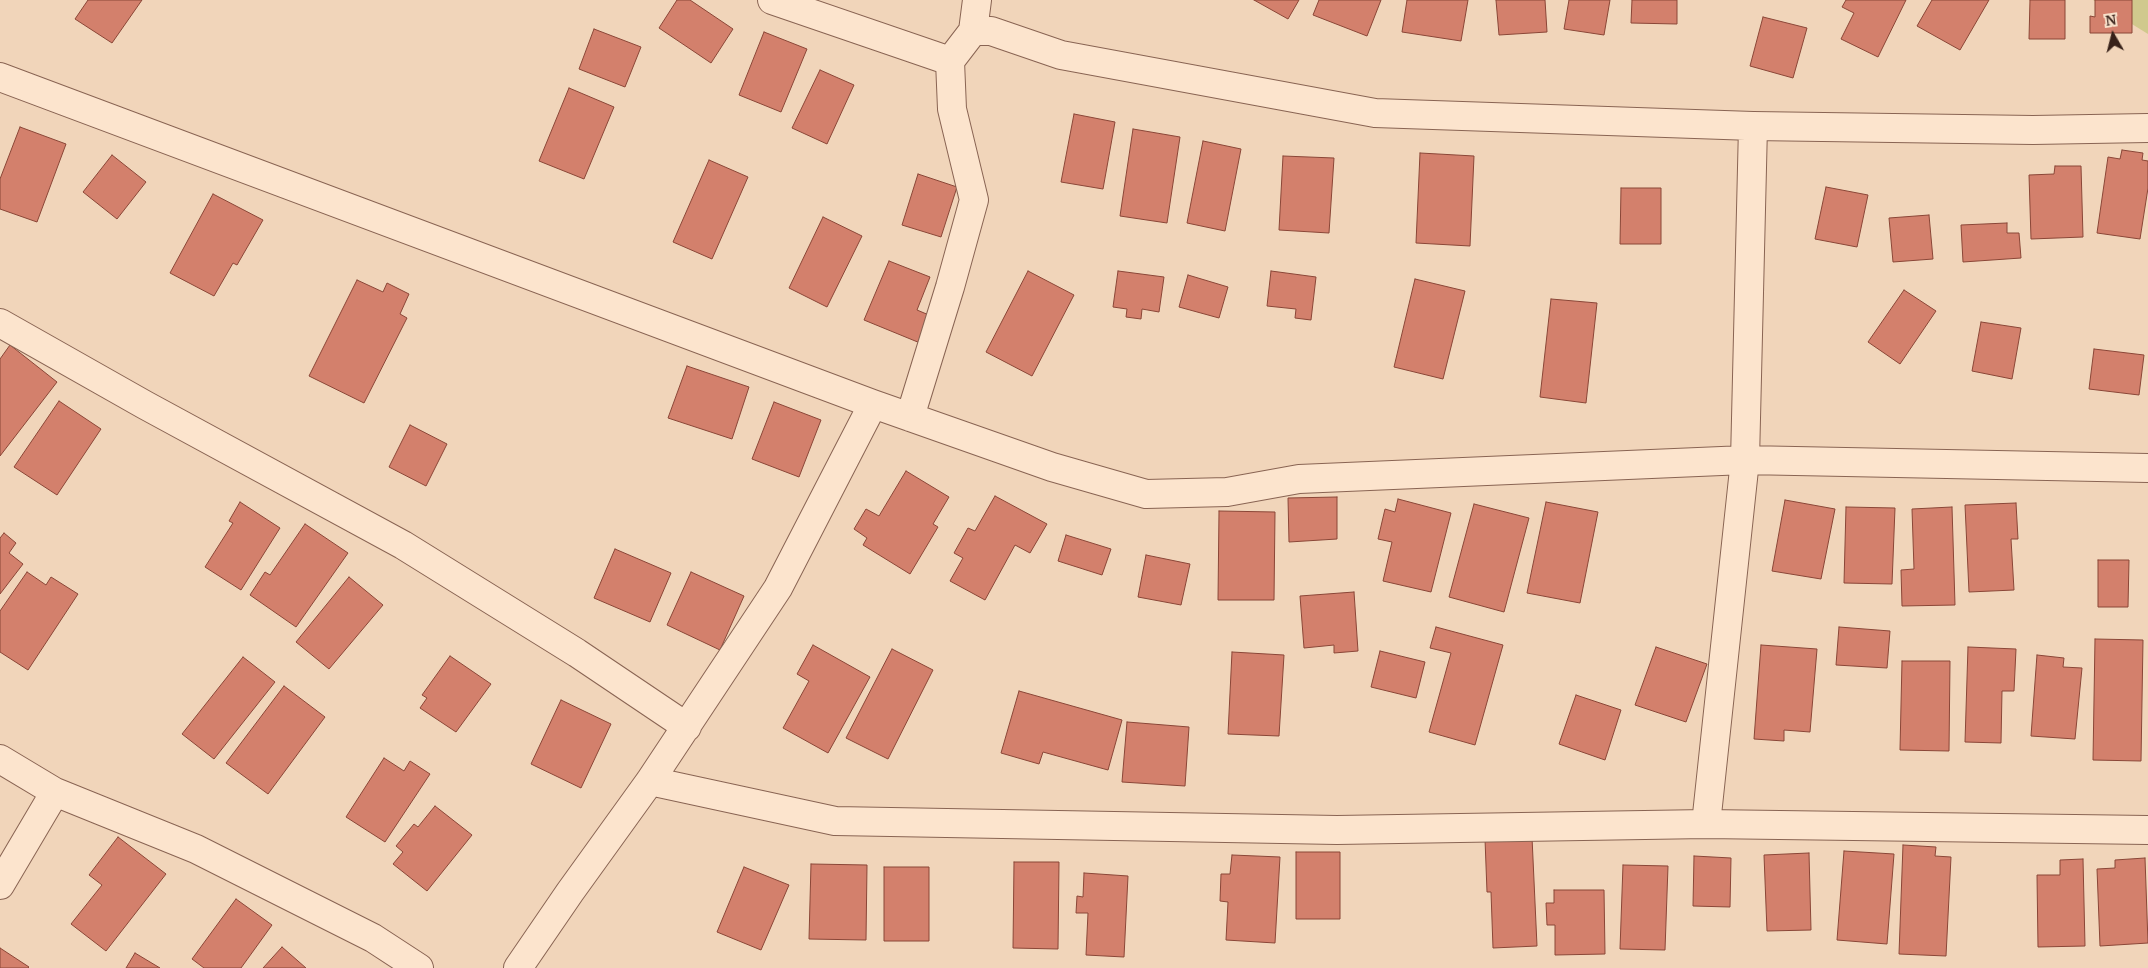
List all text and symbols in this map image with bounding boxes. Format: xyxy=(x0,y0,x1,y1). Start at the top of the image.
north arrow xyxy=(2088,10,2138,60)
text: N xyxy=(2104,10,2117,30)

